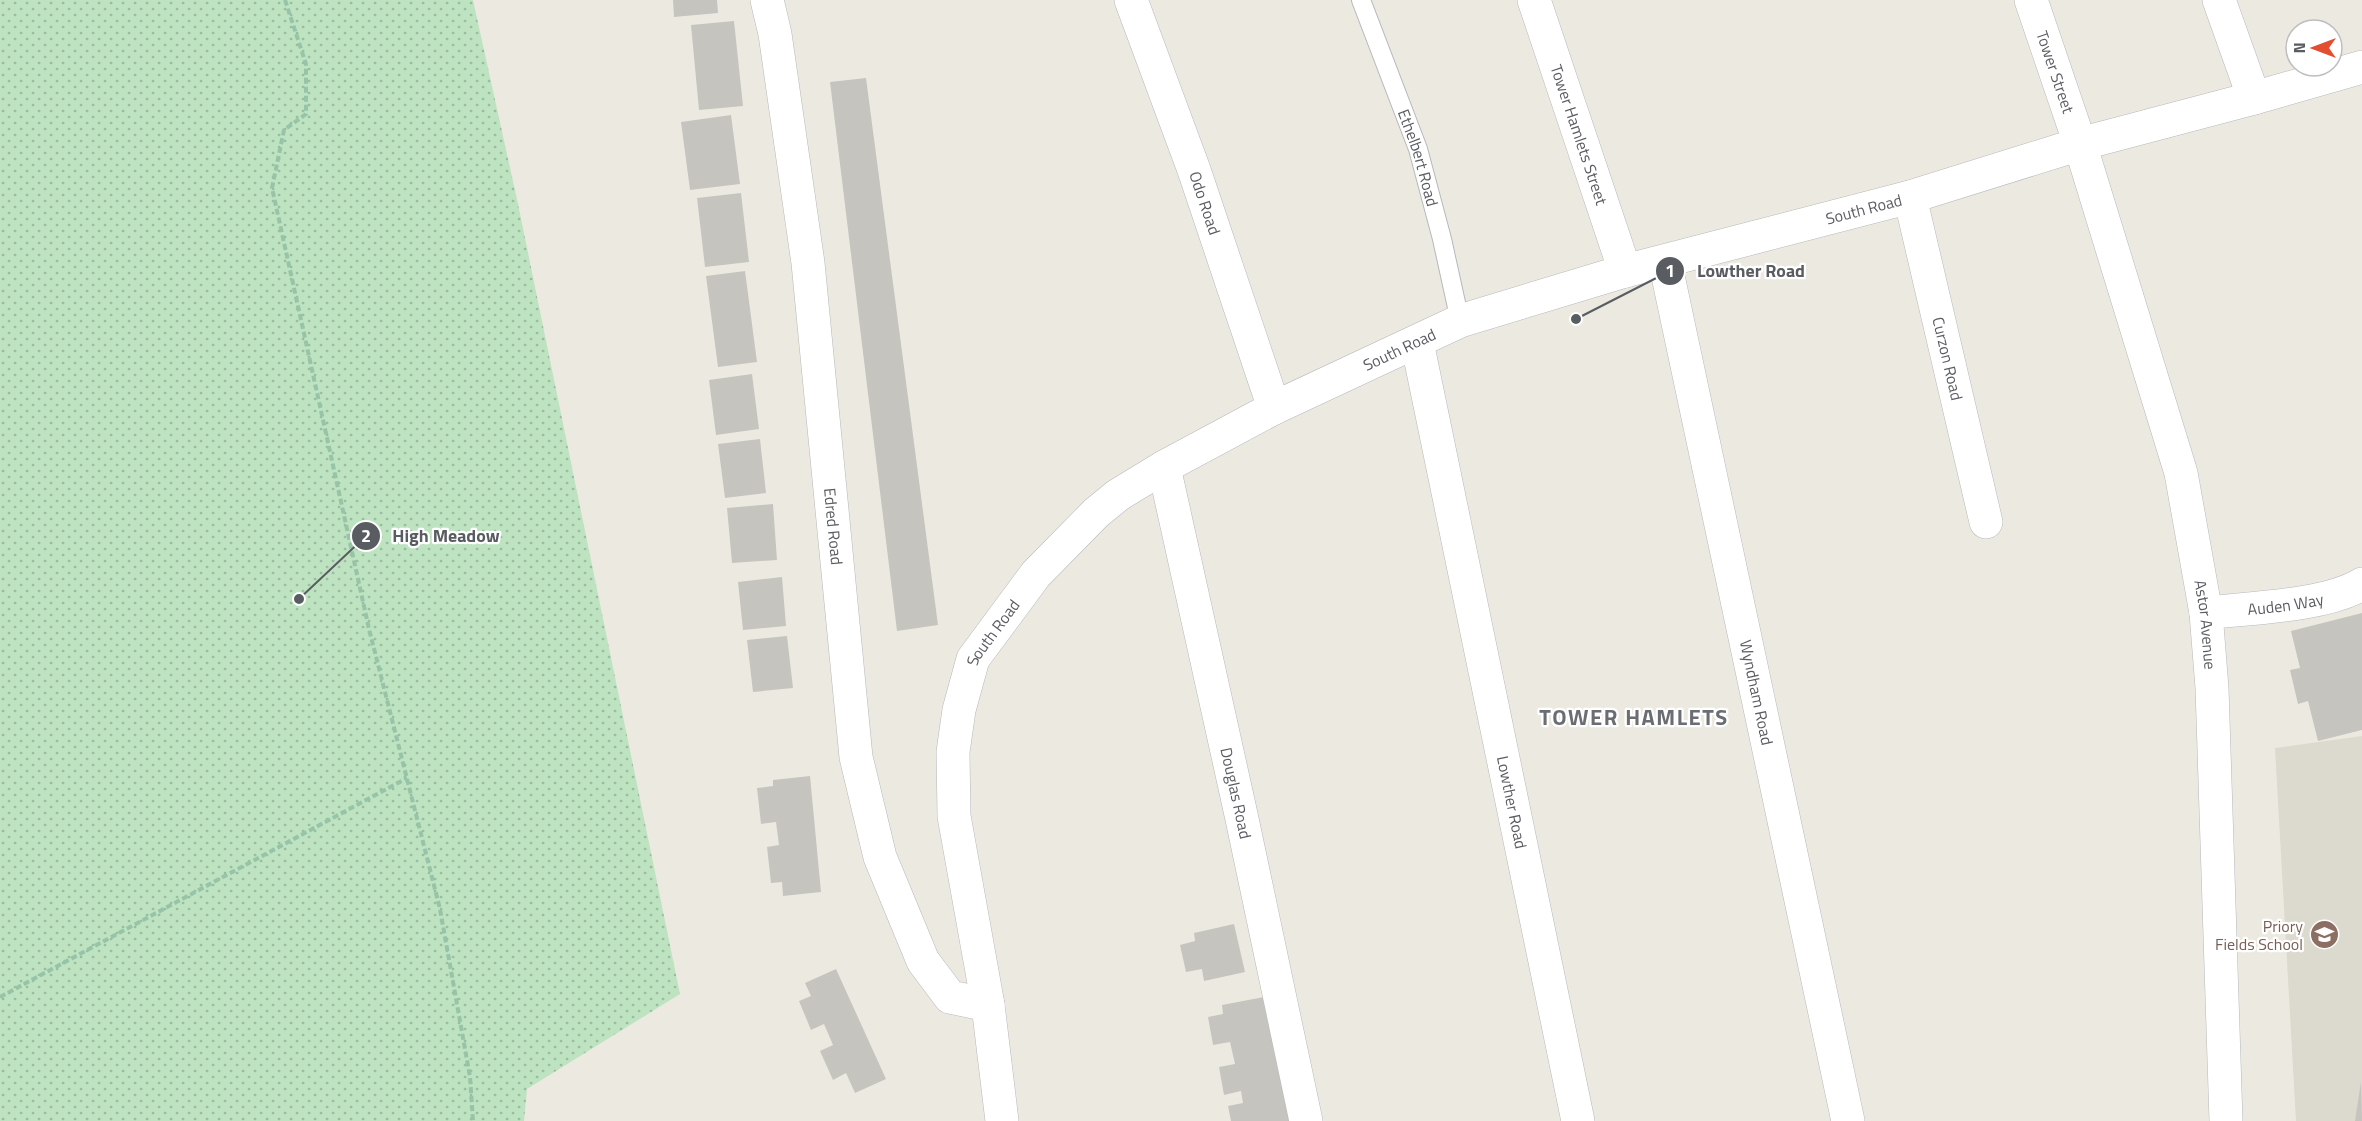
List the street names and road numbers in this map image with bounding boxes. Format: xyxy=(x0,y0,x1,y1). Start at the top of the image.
street label: Tower Street xyxy=(2030,27,2081,117)
street label: Tower Hamlets Street xyxy=(1545,61,1614,208)
street label: Ethelbert Road xyxy=(1392,106,1445,209)
street label: Odo Road xyxy=(1183,168,1227,238)
street label: South Road xyxy=(1823,188,1904,230)
street label: Curzon Road xyxy=(1926,314,1969,403)
street label: South Road xyxy=(1359,322,1440,377)
street label: Edred Road xyxy=(818,487,849,566)
street label: Astor Avenue xyxy=(2188,578,2222,670)
street label: Auden Way xyxy=(2246,587,2326,621)
street label: South Road xyxy=(960,594,1025,668)
street label: Wyndham Road xyxy=(1734,637,1780,747)
street label: Douglas Road xyxy=(1214,745,1258,841)
street label: Lowther Road xyxy=(1491,754,1533,851)

